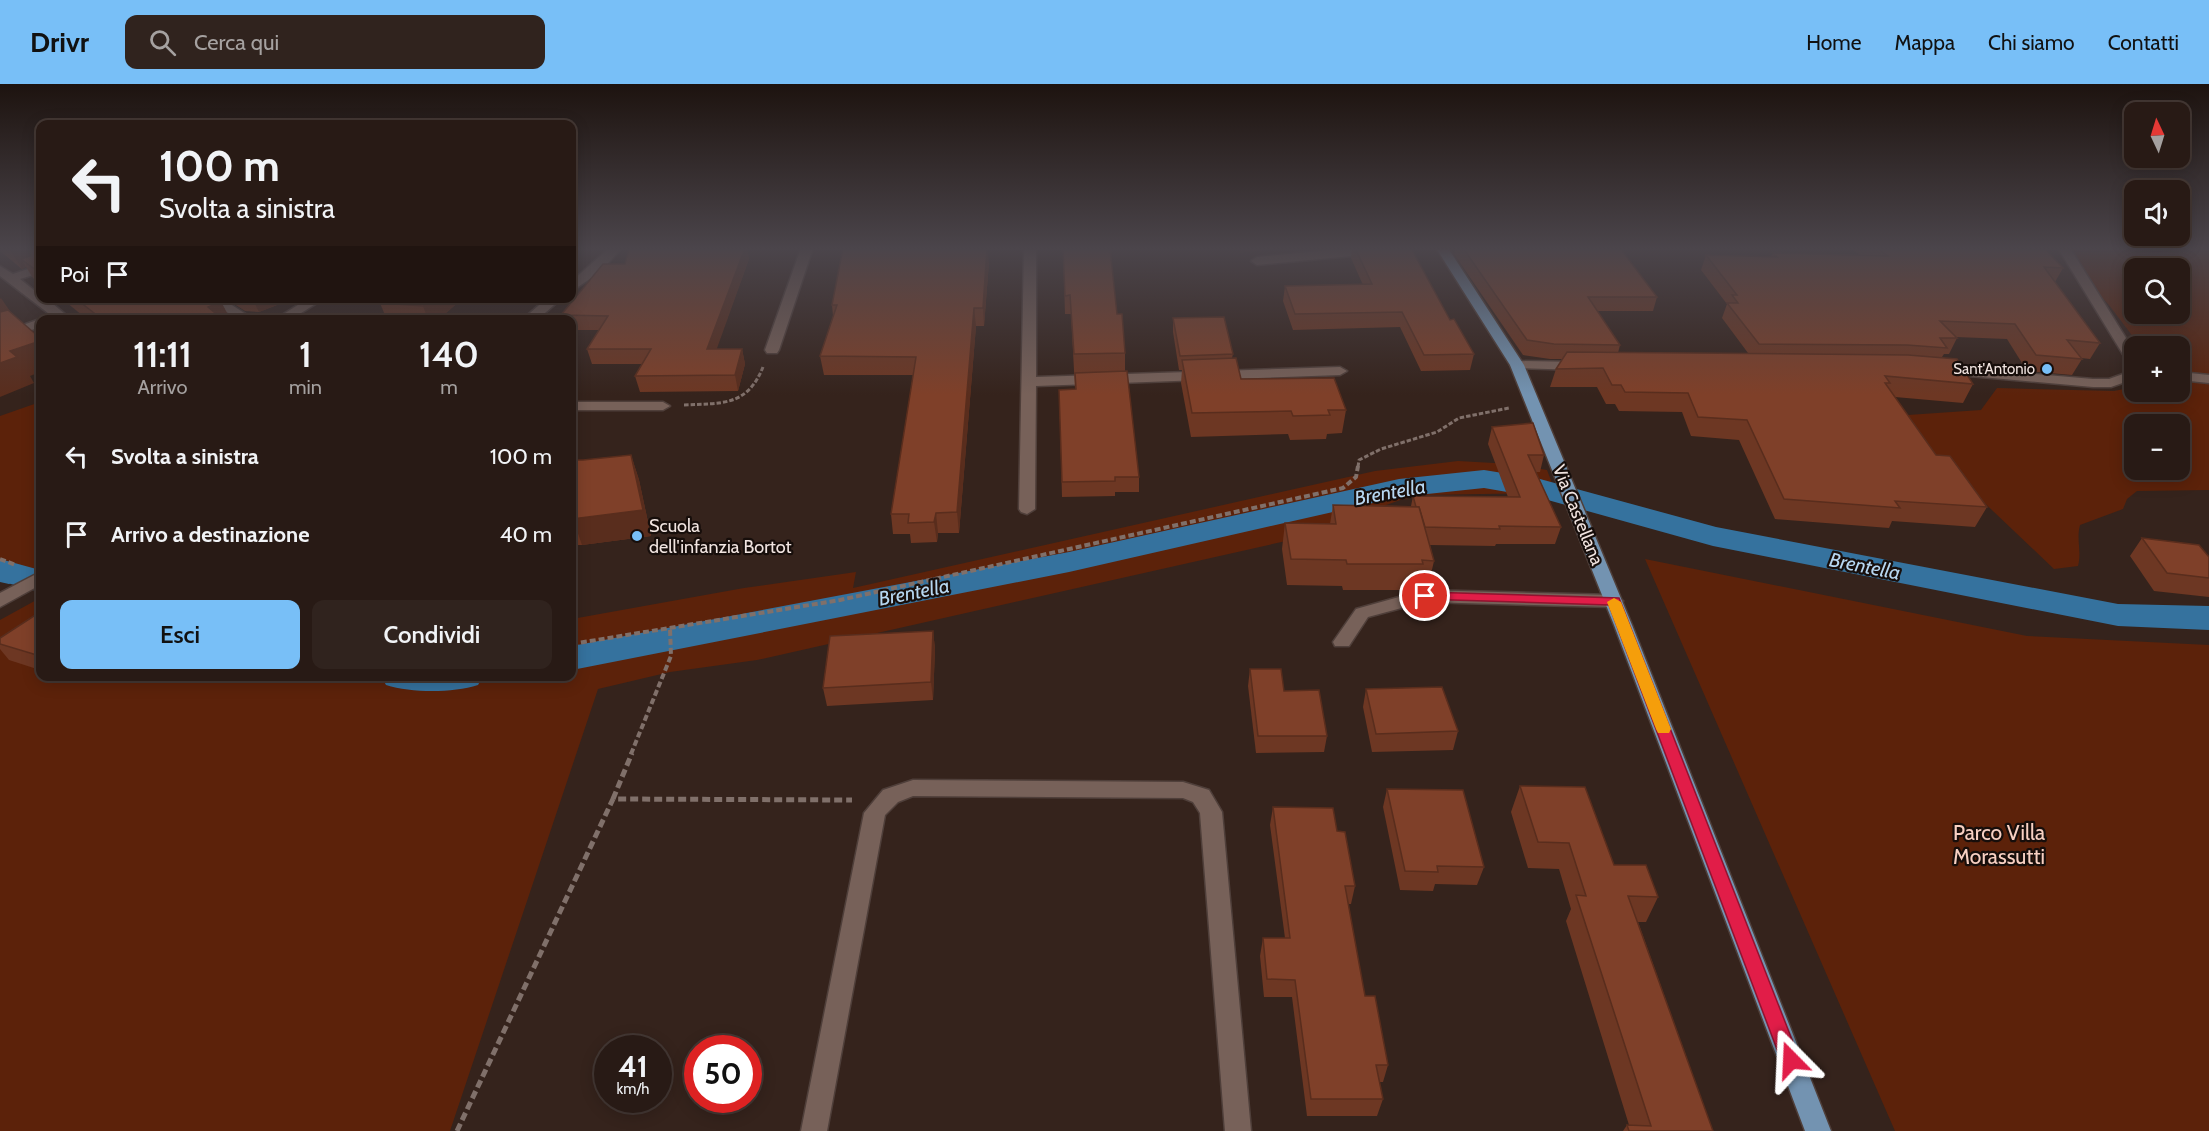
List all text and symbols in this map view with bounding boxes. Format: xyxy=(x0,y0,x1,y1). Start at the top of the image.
search box xyxy=(125,15,545,69)
text: Drivr xyxy=(30,25,89,59)
icon: search xyxy=(146,26,179,59)
text: Cerca qui xyxy=(194,29,279,56)
text: Home xyxy=(1806,30,1861,55)
text: Mappa xyxy=(1894,30,1955,55)
text: Chi siamo xyxy=(1988,30,2075,55)
text: Contatti xyxy=(2108,30,2179,55)
north arrow xyxy=(2124,102,2190,168)
map controls xyxy=(2124,102,2190,480)
text: 100 m xyxy=(159,140,280,192)
icon: left xyxy=(60,144,138,222)
button: sound xyxy=(2124,180,2190,246)
text: Svolta a sinistra xyxy=(159,192,335,225)
icon: arrive xyxy=(101,258,134,291)
button: search xyxy=(2124,258,2190,324)
text: Poi xyxy=(60,261,89,288)
text: 11:11 xyxy=(133,332,192,376)
text: 1 xyxy=(299,332,312,376)
text: 140 xyxy=(419,332,479,376)
button: + xyxy=(2124,336,2190,402)
place label: Sant'Antonio xyxy=(1953,360,2035,378)
marker: Sant'Antonio xyxy=(2040,362,2054,376)
text: Arrivo xyxy=(138,375,187,399)
text: min xyxy=(289,375,322,399)
text: m xyxy=(440,375,458,399)
button: − xyxy=(2124,414,2190,480)
icon: left xyxy=(60,440,93,473)
text: Svolta a sinistra xyxy=(111,443,259,470)
text: 100 m xyxy=(490,443,552,470)
street label: Via Castellana xyxy=(1548,461,1608,569)
water label: Brentella xyxy=(1353,474,1427,510)
place label: Scuola dell'infanzia Bortot xyxy=(649,515,792,558)
icon: arrive xyxy=(60,518,93,551)
text: Arrivo a destinazione xyxy=(111,521,309,548)
text: 40 m xyxy=(500,521,552,548)
marker: Scuola dell'infanzia Bortot xyxy=(630,529,644,543)
water label: Brentella xyxy=(1827,547,1903,585)
pin xyxy=(1399,570,1450,621)
water label: Brentella xyxy=(876,573,952,611)
icon: arrive xyxy=(1408,579,1441,612)
button: Esci xyxy=(60,600,300,669)
button: Condividi xyxy=(312,600,552,669)
park label: Parco Villa Morassutti xyxy=(1953,820,2045,869)
position arrow xyxy=(1759,1028,1823,1092)
speed limit sign: 50 xyxy=(684,1035,762,1113)
text: 41 xyxy=(618,1048,648,1085)
text: km/h xyxy=(617,1080,649,1098)

